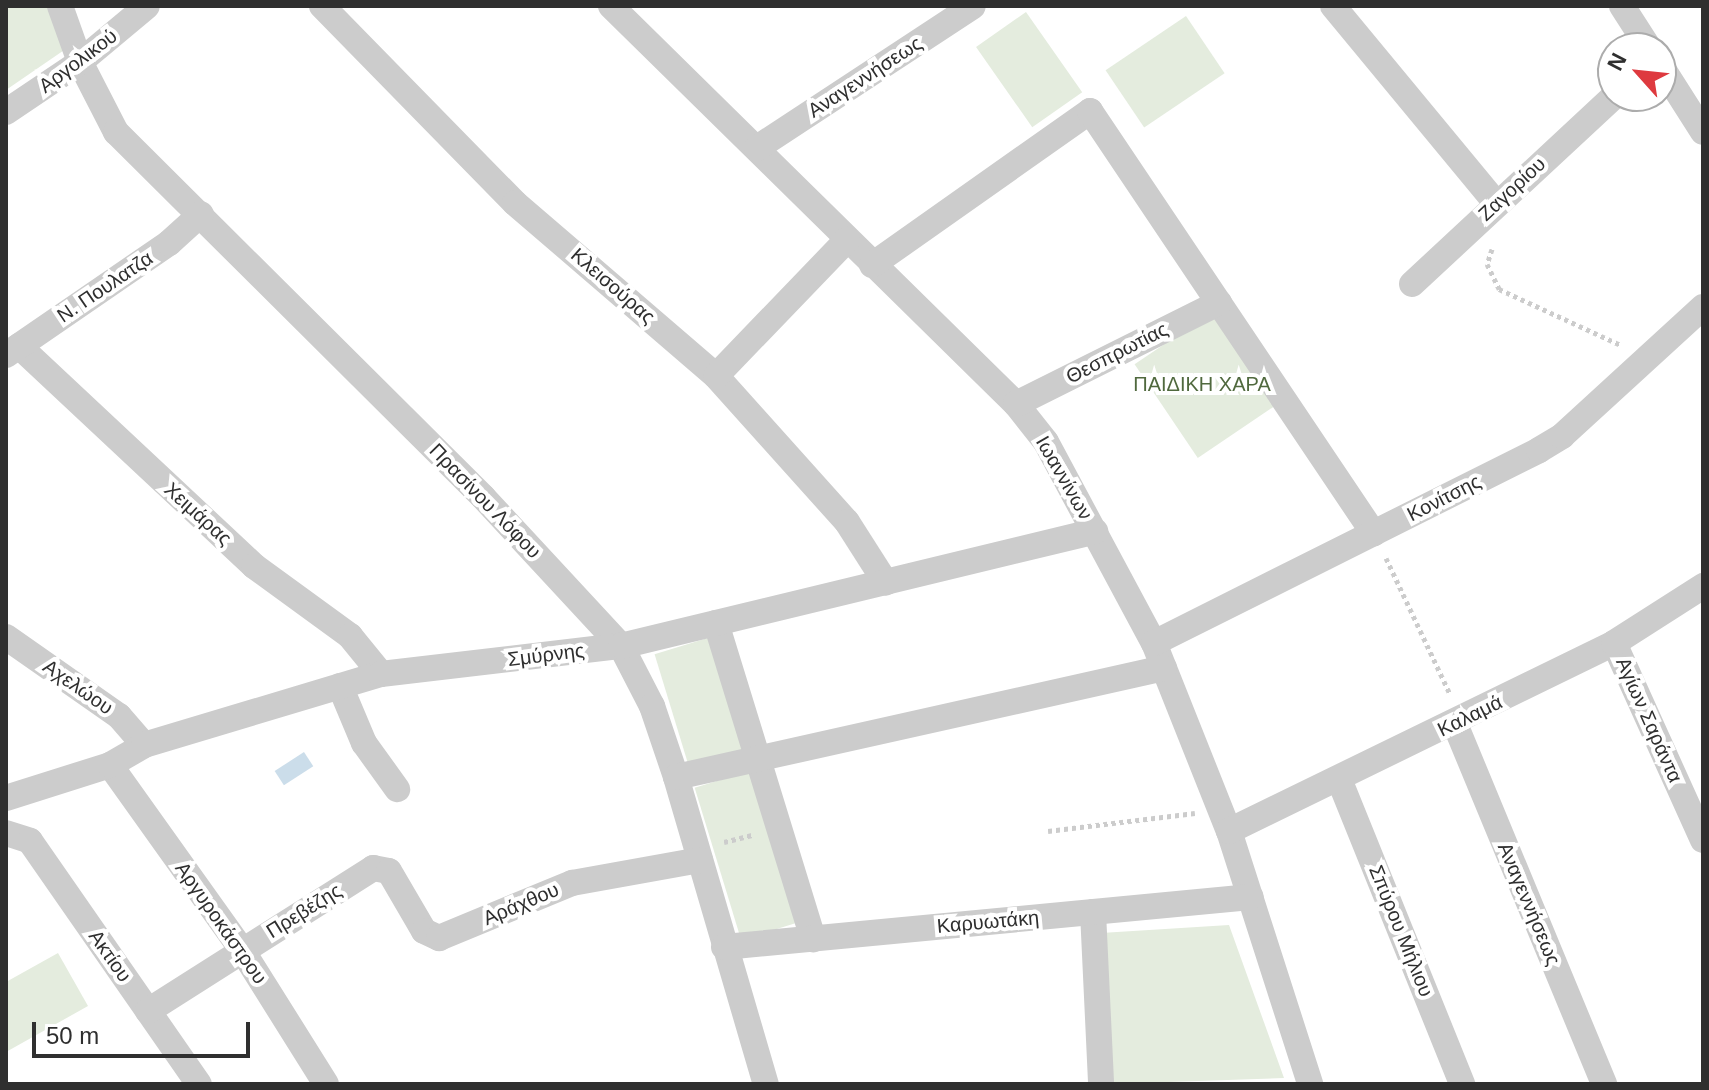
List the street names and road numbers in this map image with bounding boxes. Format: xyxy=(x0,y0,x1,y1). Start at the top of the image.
street label: Αργολικού xyxy=(34,24,122,98)
street label: Αναγεννήσεως xyxy=(803,31,927,123)
street label: Ζαγορίου xyxy=(1474,152,1550,226)
street label: Κλεισούρας xyxy=(566,243,660,329)
street label: Ν. Πουλατζα xyxy=(53,246,157,328)
street label: Θεσπρωτίας xyxy=(1062,317,1172,389)
street label: Ιωαννίνων xyxy=(1030,432,1098,524)
street label: Πρασίνου Λόφου xyxy=(424,438,546,564)
street label: Κονίτσης xyxy=(1403,469,1485,527)
street label: Χειμάρας xyxy=(159,478,237,550)
street label: Σμύρνης xyxy=(506,638,586,672)
street label: Αχελώου xyxy=(38,654,118,720)
street label: Αγίων Σαράντα xyxy=(1611,654,1687,786)
street label: Καλαμά xyxy=(1434,690,1506,742)
street label: Αναγεννήσεως xyxy=(1492,839,1566,969)
street label: Αργυροκάστρου xyxy=(170,857,272,989)
street label: Σπύρου Μήλιου xyxy=(1364,862,1438,1000)
street label: Αράχθου xyxy=(480,877,562,931)
street label: Πρεβέζης xyxy=(262,878,346,944)
street label: Καρυωτάκη xyxy=(936,906,1040,938)
street label: Ακτίου xyxy=(84,925,136,987)

